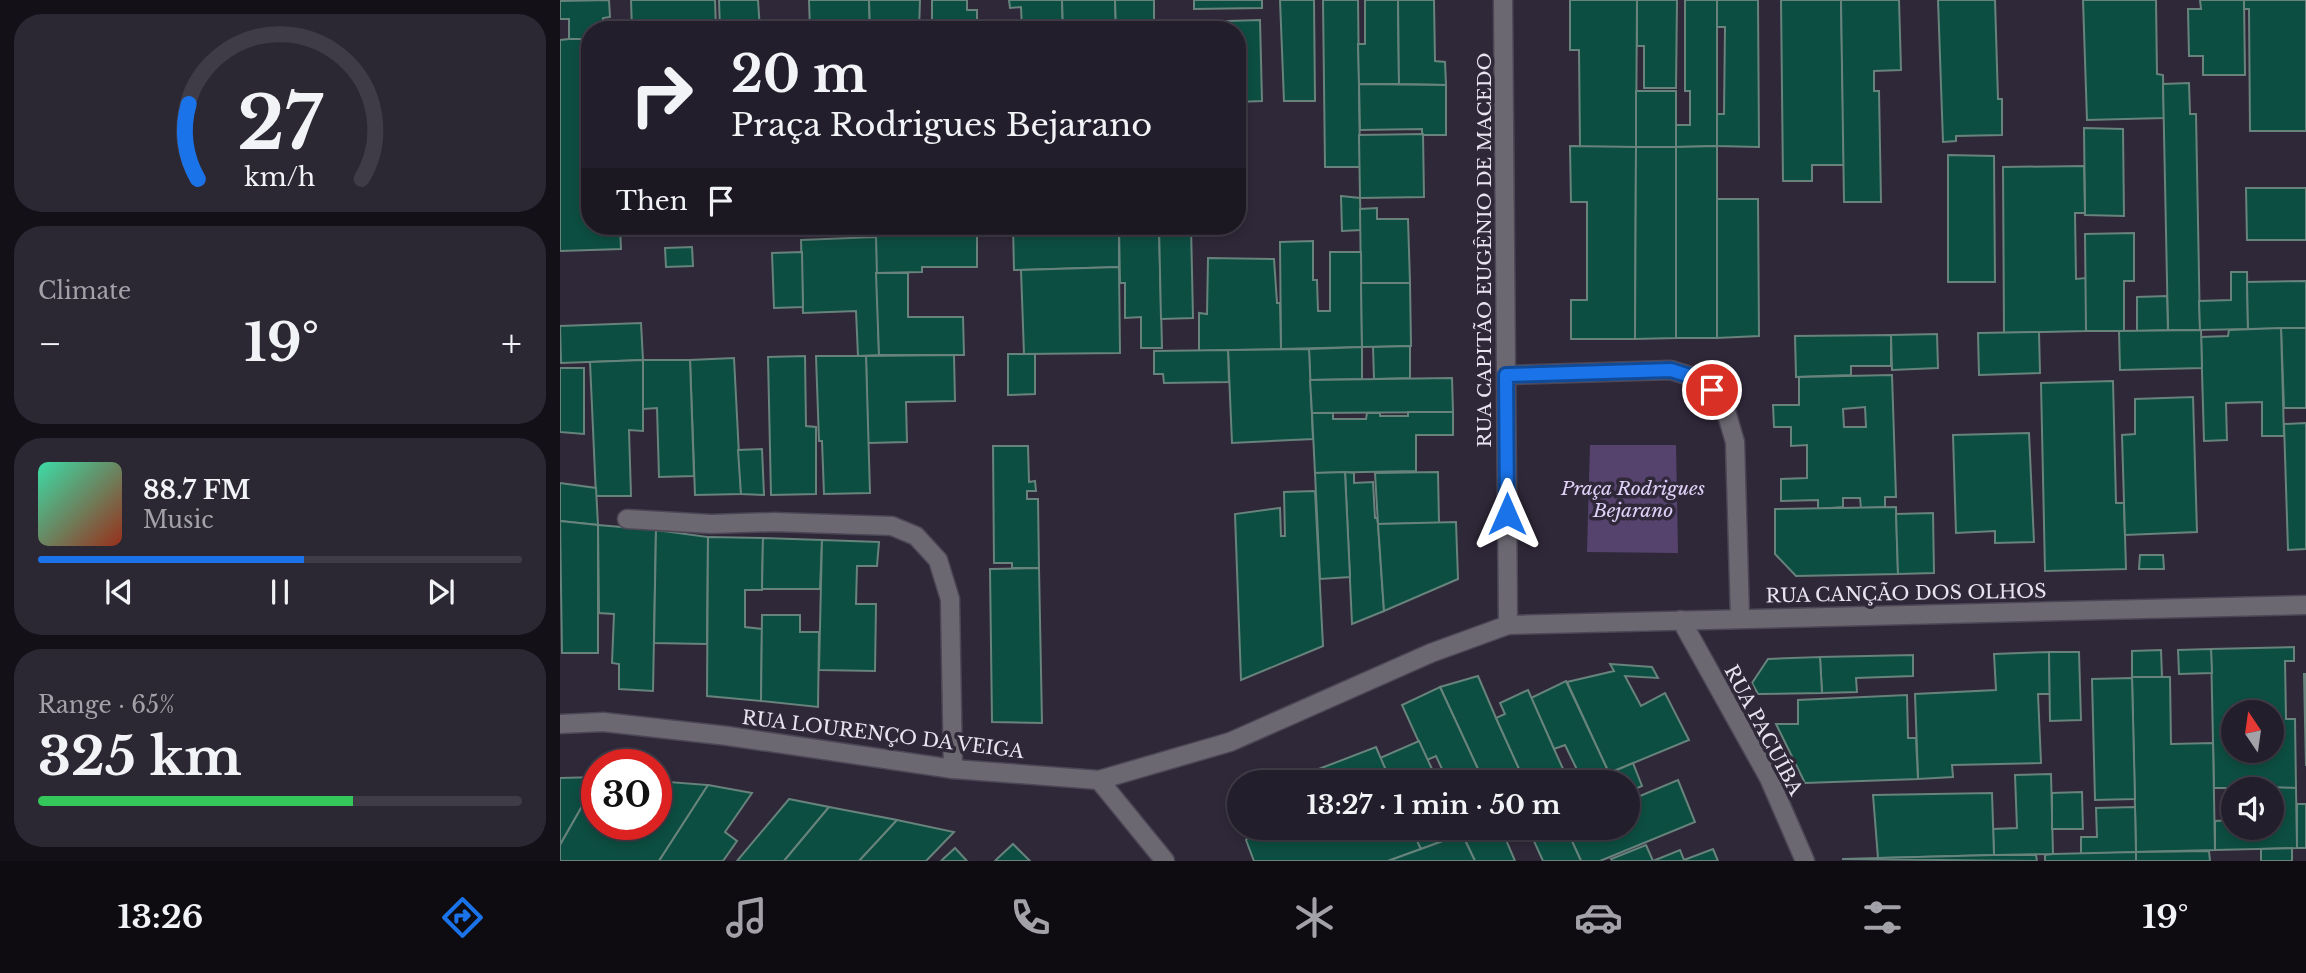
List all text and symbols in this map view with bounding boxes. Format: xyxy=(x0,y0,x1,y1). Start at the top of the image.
text: 20 m xyxy=(731,44,867,105)
icon: right xyxy=(616,49,707,140)
street label: RUA CAPITÃO EUGÊNIO DE MACEDO xyxy=(1472,53,1496,447)
text: 27 xyxy=(238,78,324,169)
text: Praça Rodrigues Bejarano xyxy=(731,105,1152,145)
text: km/h xyxy=(245,162,315,193)
icon: arrive xyxy=(702,182,740,220)
text: Then xyxy=(616,185,688,217)
text: Climate xyxy=(38,277,131,305)
text: 19° xyxy=(244,311,319,375)
text: − xyxy=(38,320,62,367)
text: + xyxy=(501,320,522,367)
pin xyxy=(1682,360,1742,420)
icon: arrive xyxy=(1693,371,1731,409)
text: 88.7 FM xyxy=(143,474,250,506)
position arrow xyxy=(1470,477,1544,551)
park label: Praça Rodrigues Bejarano xyxy=(1560,477,1705,522)
text: Music xyxy=(143,506,214,534)
icon: previous xyxy=(100,573,138,611)
icon: pause xyxy=(261,573,299,611)
icon: next xyxy=(422,573,460,611)
street label: RUA CANÇÃO DOS OLHOS xyxy=(1765,579,2047,607)
street label: RUA PACUÍBA xyxy=(1720,661,1808,800)
text: Range · 65% xyxy=(38,691,175,719)
north arrow xyxy=(2221,700,2284,763)
map controls xyxy=(2221,700,2284,840)
street label: RUA LOURENÇO DA VEIGA xyxy=(741,706,1025,763)
text: 325 km xyxy=(38,725,242,789)
speed limit sign: 30 xyxy=(581,749,672,840)
button: sound xyxy=(2221,777,2284,840)
text: 13:27 · 1 min · 50 m xyxy=(1307,789,1560,821)
icon: directions xyxy=(438,893,487,942)
icon: music xyxy=(722,893,771,942)
icon: phone xyxy=(1006,893,1055,942)
icon: climate xyxy=(1290,893,1339,942)
icon: car xyxy=(1574,893,1623,942)
icon: filters xyxy=(1858,893,1907,942)
text: 13:26 xyxy=(117,897,203,937)
text: 19° xyxy=(2142,897,2188,937)

